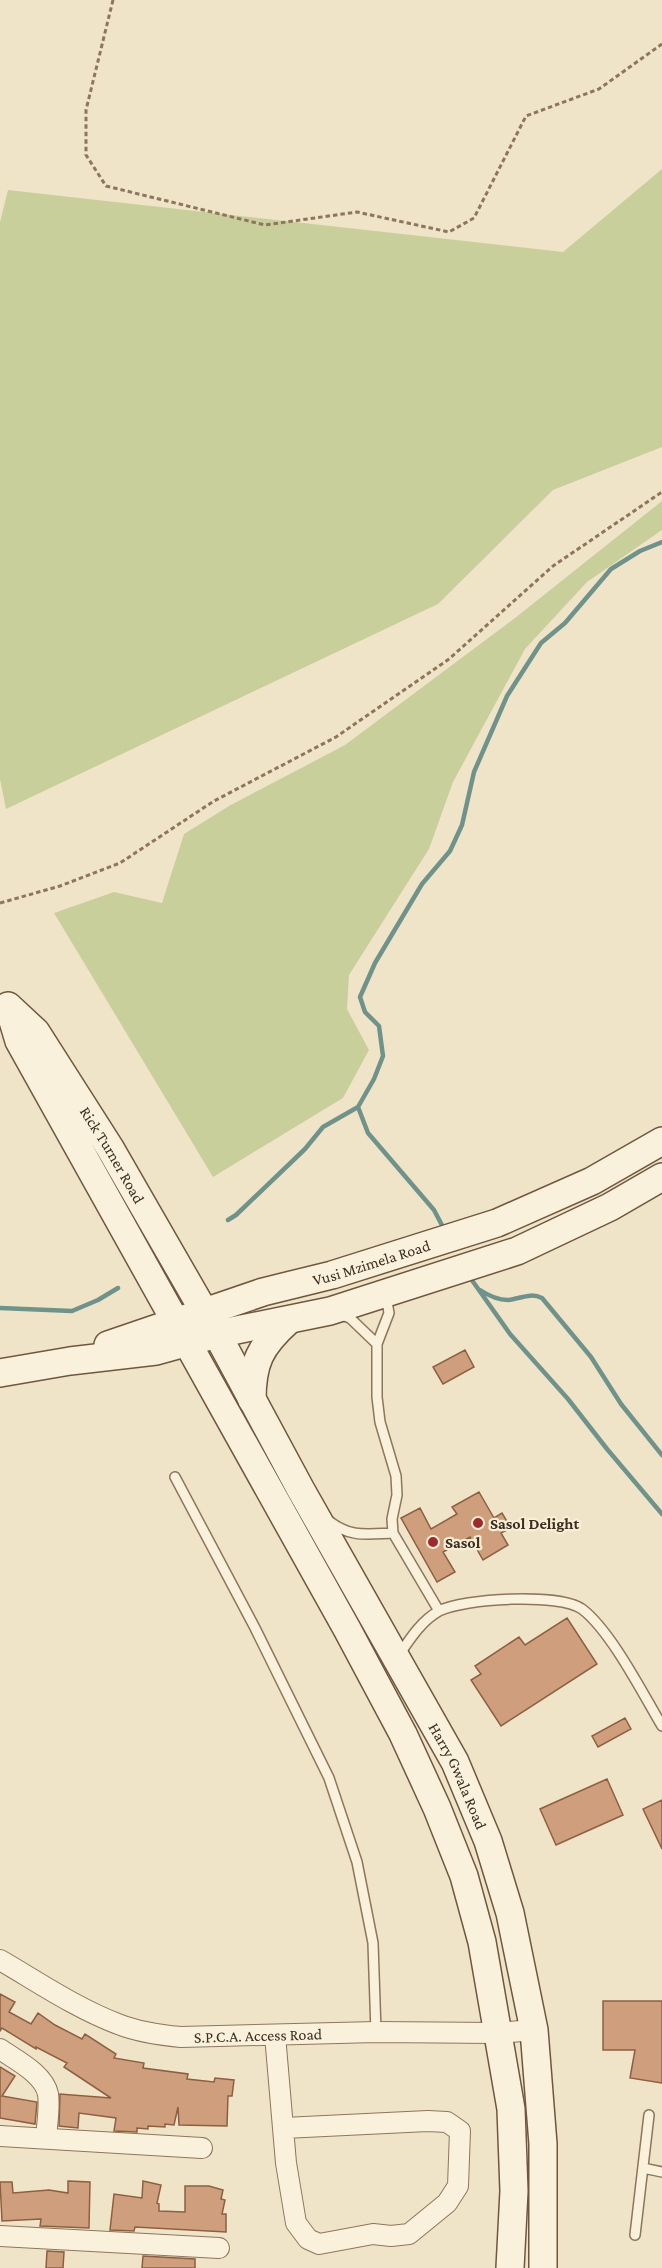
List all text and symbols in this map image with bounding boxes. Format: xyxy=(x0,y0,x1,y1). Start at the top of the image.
street label: Rick Turner Road xyxy=(77,1103,148,1207)
street label: Vusi Mzimela Road xyxy=(311,1236,433,1288)
place label: Sasol Delight xyxy=(490,1515,579,1532)
marker: Sasol Delight xyxy=(471,1516,485,1530)
place label: Sasol xyxy=(445,1534,481,1551)
marker: Sasol xyxy=(426,1535,440,1549)
street label: Harry Gwala Road xyxy=(425,1720,490,1832)
street label: S.P.C.A. Access Road xyxy=(194,2025,323,2046)

